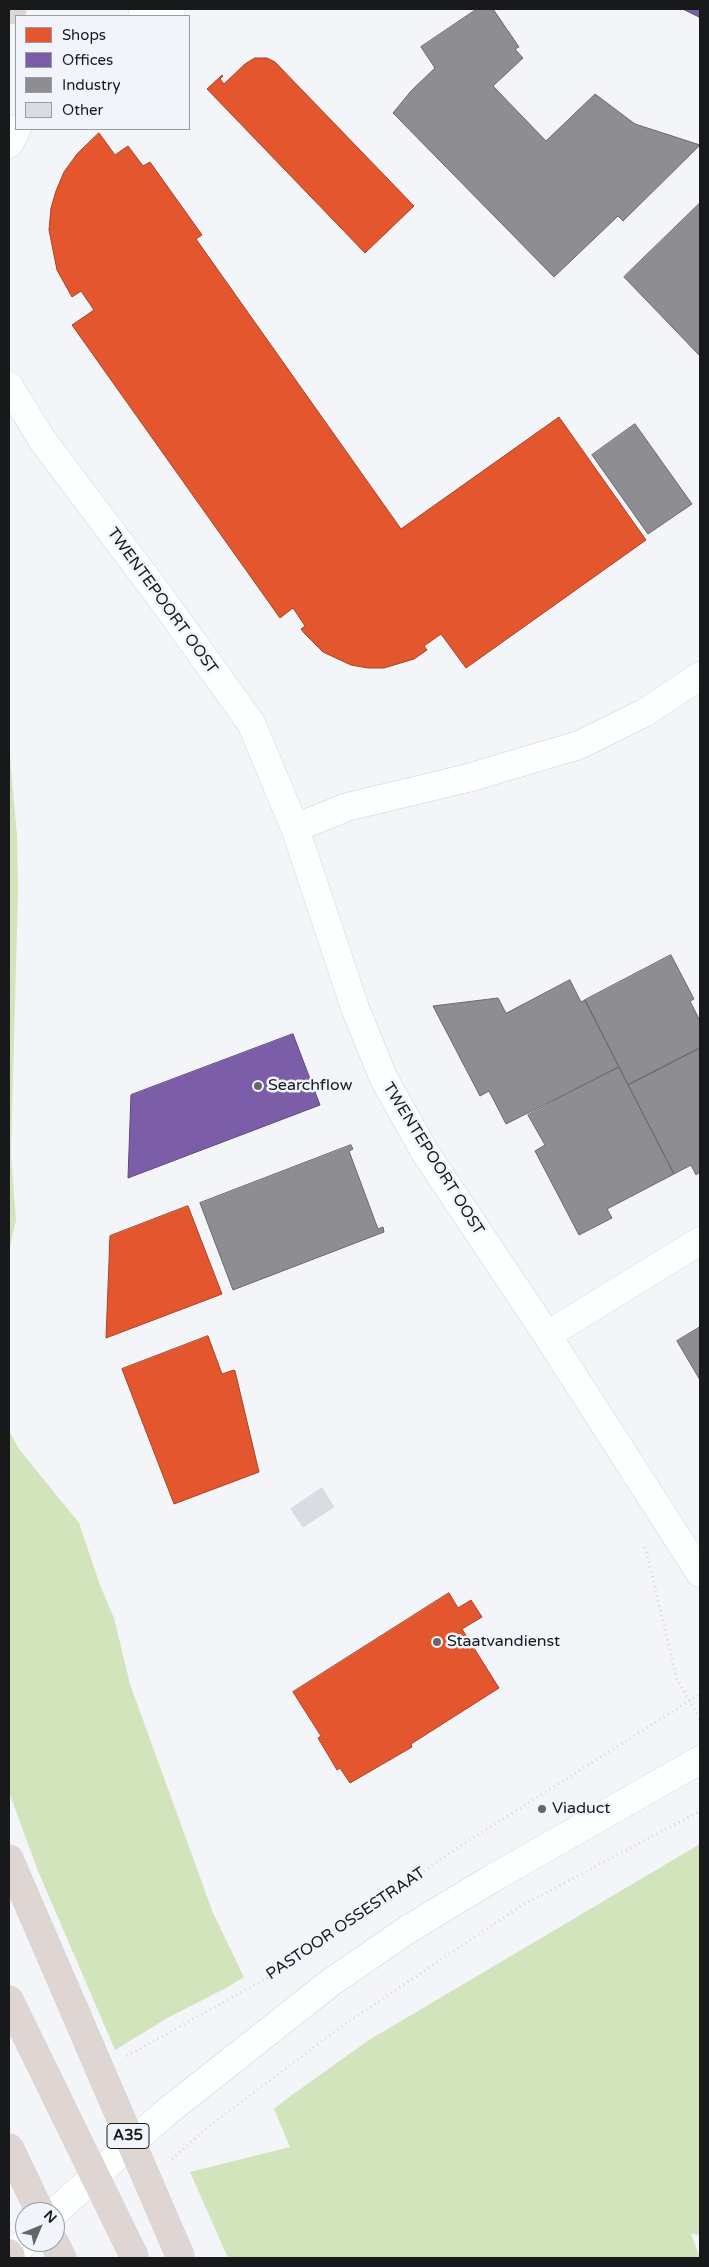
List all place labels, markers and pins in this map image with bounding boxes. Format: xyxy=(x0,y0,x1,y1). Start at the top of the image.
place label: Searchflow xyxy=(268,1076,352,1096)
marker: Searchflow xyxy=(252,1080,264,1092)
place label: Staatvandienst xyxy=(447,1632,560,1652)
marker: Staatvandienst xyxy=(431,1636,443,1648)
place label: Viaduct xyxy=(552,1799,610,1819)
marker: Viaduct xyxy=(536,1803,548,1815)

